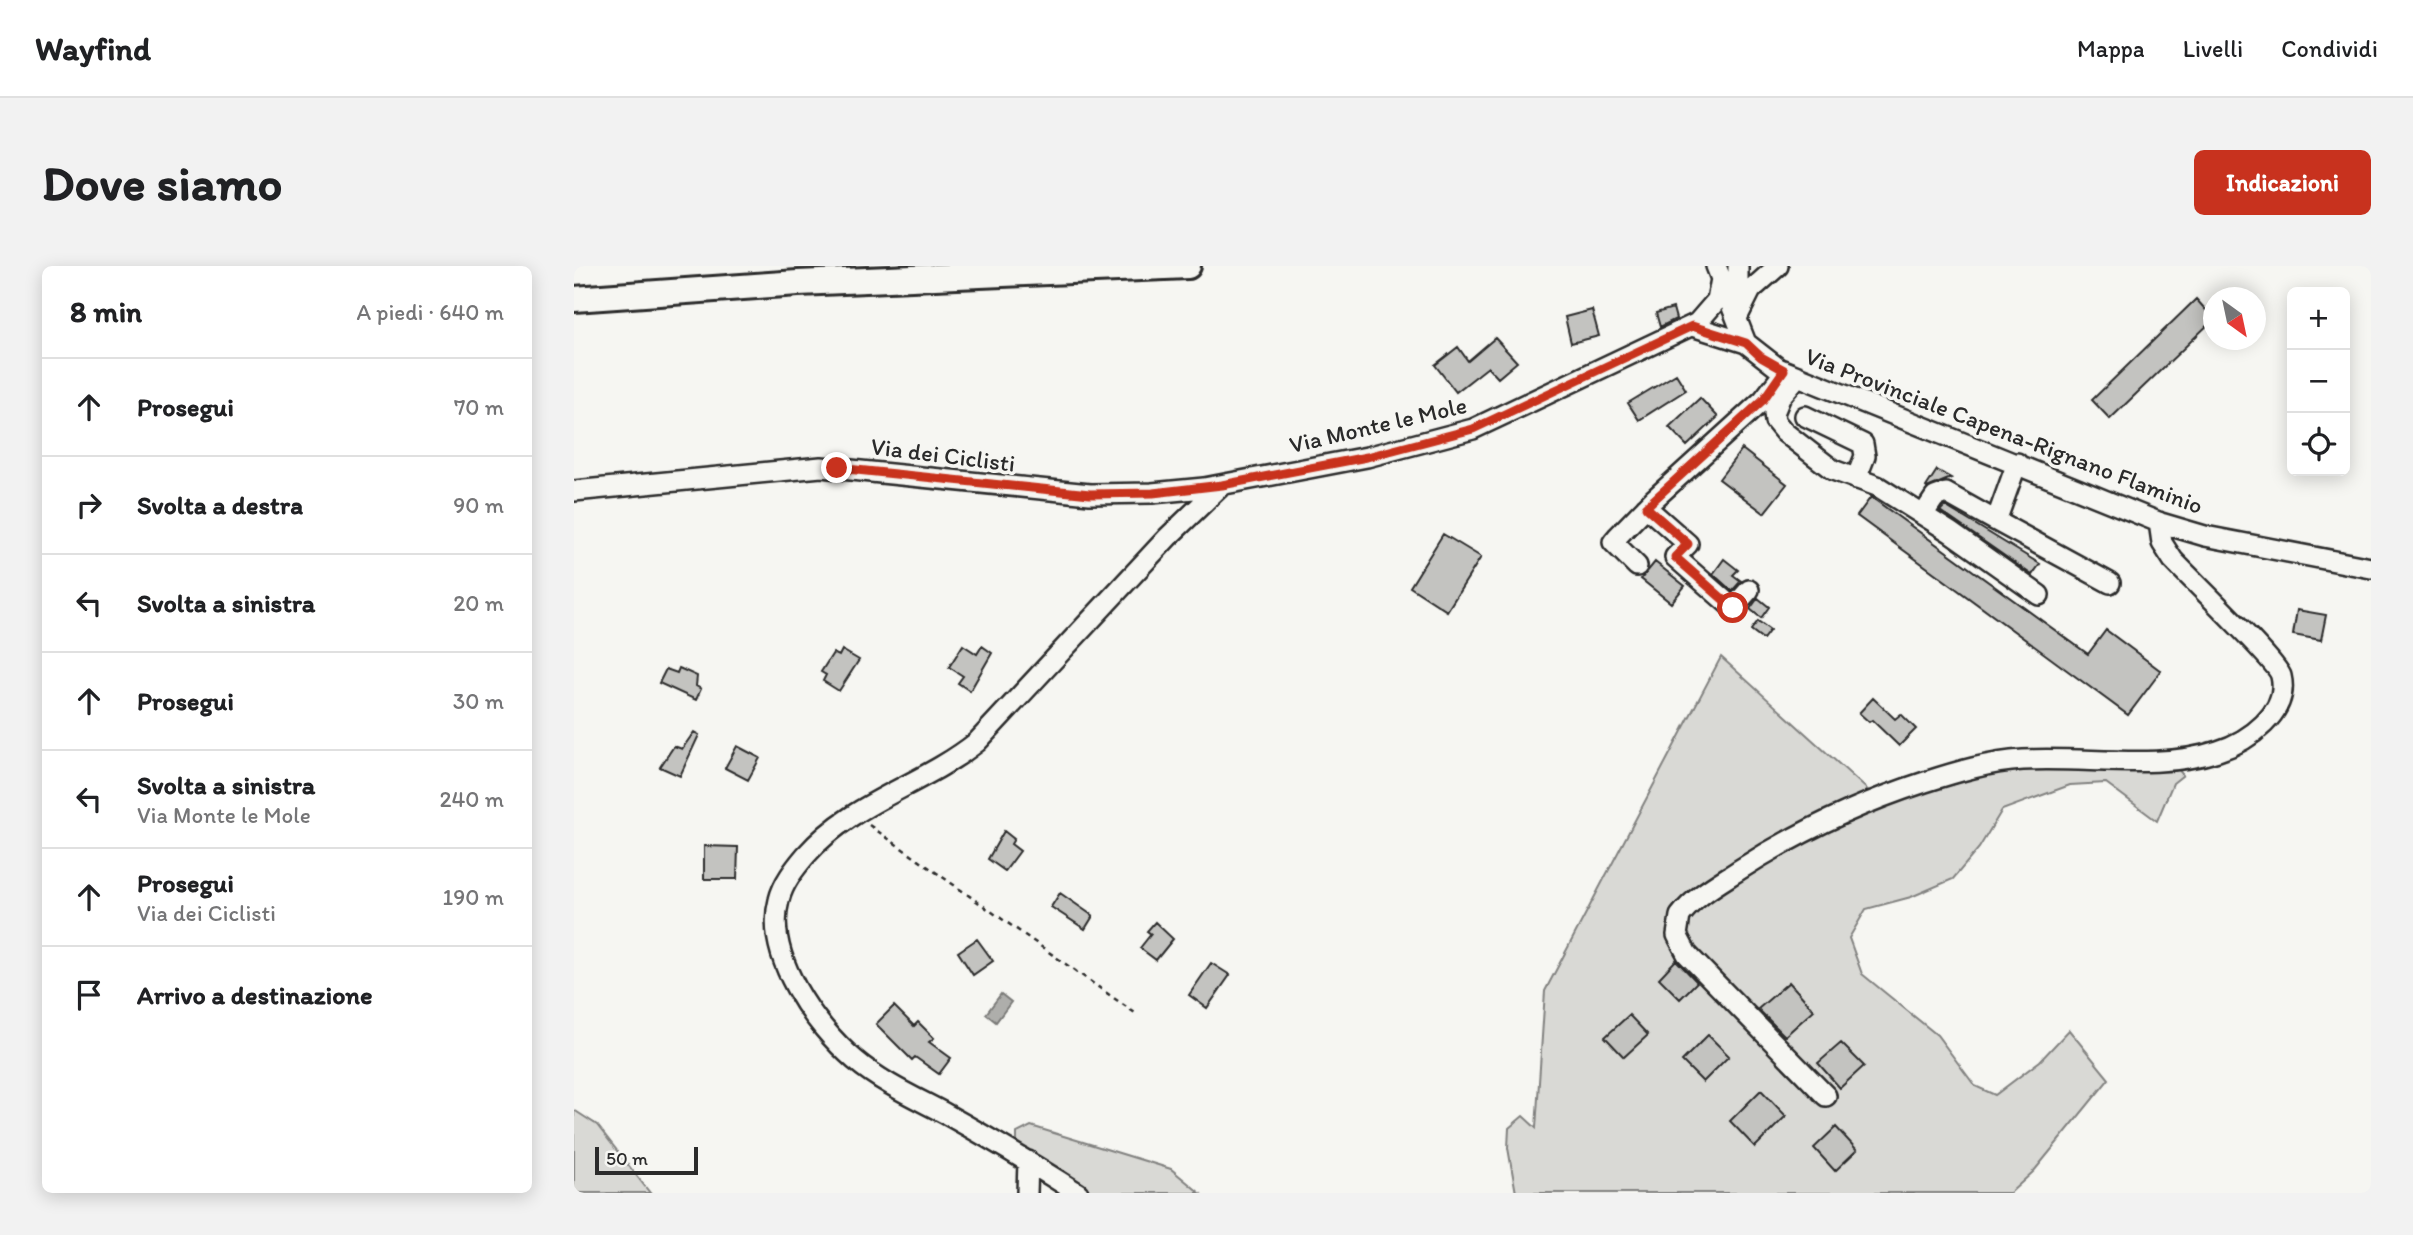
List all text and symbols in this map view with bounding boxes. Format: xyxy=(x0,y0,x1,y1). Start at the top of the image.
text: Wayfind xyxy=(35,29,151,68)
text: Mappa xyxy=(2077,34,2145,63)
text: Livelli xyxy=(2183,34,2243,63)
text: Condividi xyxy=(2281,34,2378,63)
button: Indicazioni xyxy=(2194,150,2371,215)
text: Dove siamo xyxy=(42,153,282,212)
north arrow xyxy=(2203,287,2266,350)
map controls xyxy=(2287,287,2350,476)
button: + xyxy=(2287,287,2350,350)
text: 8 min xyxy=(70,293,142,330)
text: A piedi · 640 m xyxy=(356,298,504,326)
street label: Via Provinciale Capena-Rignano Flaminio xyxy=(1801,341,2207,520)
button: − xyxy=(2287,350,2350,413)
icon: ahead xyxy=(70,388,108,426)
street label: Via Monte le Mole xyxy=(1286,390,1469,459)
text: Prosegui xyxy=(137,391,234,423)
text: 70 m xyxy=(454,393,504,421)
button: locate xyxy=(2287,413,2350,476)
street label: Via dei Ciclisti xyxy=(869,431,1017,478)
route end xyxy=(821,452,852,483)
icon: right xyxy=(70,486,108,524)
text: Svolta a destra xyxy=(137,489,303,521)
text: 90 m xyxy=(453,491,504,519)
icon: left xyxy=(70,584,108,622)
text: Svolta a sinistra xyxy=(137,587,315,619)
text: 20 m xyxy=(453,589,504,617)
route start xyxy=(1717,592,1748,623)
icon: ahead xyxy=(70,682,108,720)
text: Prosegui xyxy=(137,685,234,717)
text: 30 m xyxy=(453,687,504,715)
text: Svolta a sinistra xyxy=(137,769,315,801)
icon: left xyxy=(70,780,108,818)
text: 240 m xyxy=(439,785,504,813)
text: Via Monte le Mole xyxy=(137,801,311,829)
text: Prosegui xyxy=(137,867,234,899)
icon: ahead xyxy=(70,878,108,916)
text: 190 m xyxy=(443,883,504,911)
text: Via dei Ciclisti xyxy=(137,899,276,927)
icon: arrive xyxy=(70,976,108,1014)
text: Arrivo a destinazione xyxy=(137,979,373,1011)
scale bar xyxy=(595,1144,698,1176)
text: 50 m xyxy=(606,1147,648,1170)

